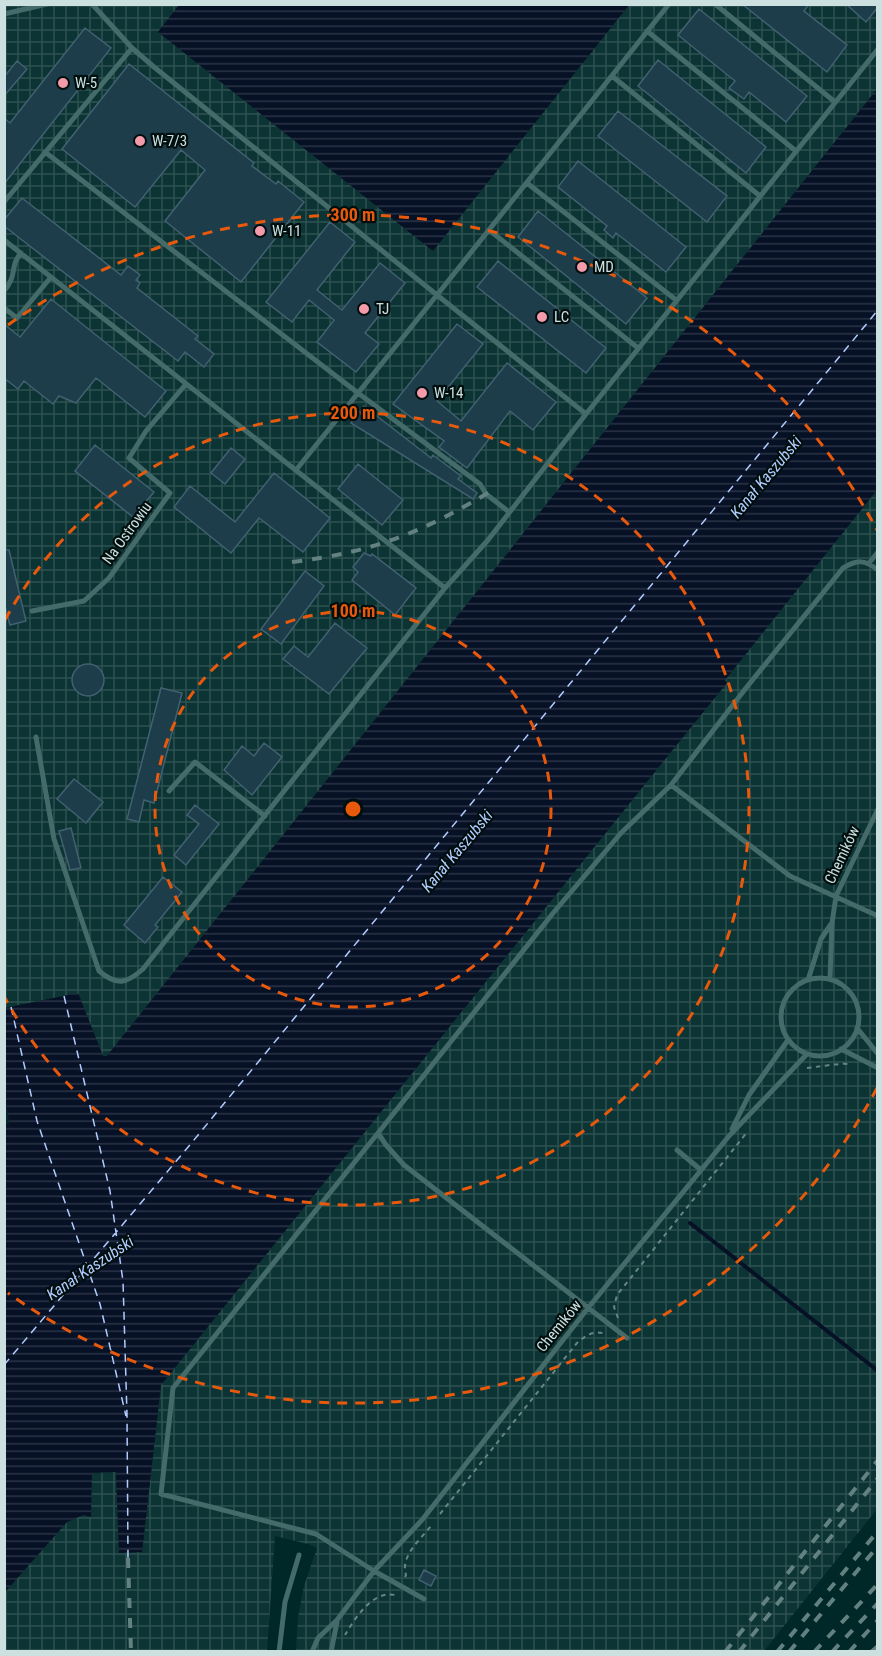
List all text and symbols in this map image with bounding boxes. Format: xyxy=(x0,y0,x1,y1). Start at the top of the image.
place label: W-5 xyxy=(75,74,97,92)
marker: W-5 xyxy=(56,76,70,90)
place label: W-7/3 xyxy=(152,132,187,150)
marker: W-7/3 xyxy=(133,134,147,148)
text: 300 m xyxy=(331,204,375,225)
place label: W-11 xyxy=(272,222,302,240)
marker: W-11 xyxy=(253,224,267,238)
place label: MD xyxy=(594,258,614,276)
marker: MD xyxy=(575,260,589,274)
place label: TJ xyxy=(376,300,389,318)
marker: TJ xyxy=(357,302,371,316)
place label: LC xyxy=(554,308,569,326)
marker: LC xyxy=(535,310,549,324)
place label: W-14 xyxy=(434,384,464,402)
marker: W-14 xyxy=(415,386,429,400)
text: 200 m xyxy=(331,402,375,423)
water label: Kanał Kaszubski xyxy=(726,432,806,522)
street label: Na Ostrowiu xyxy=(98,498,156,568)
text: 100 m xyxy=(331,600,375,621)
centre of rings xyxy=(343,799,363,819)
water label: Kanał Kaszubski xyxy=(417,806,497,896)
street label: Chemików xyxy=(821,823,863,887)
water label: Kanał Kaszubski xyxy=(43,1232,138,1304)
street label: Chemików xyxy=(533,1296,586,1356)

